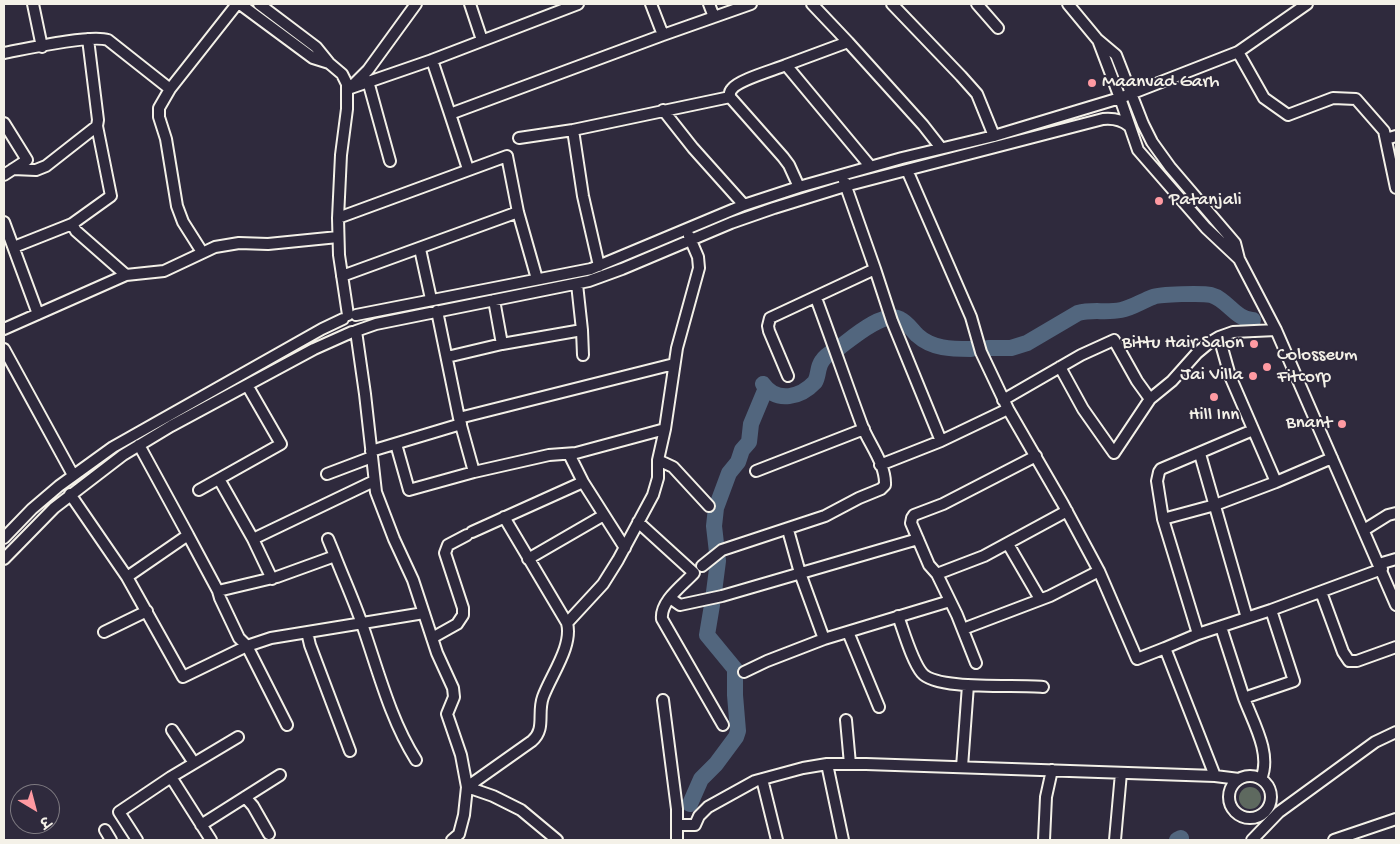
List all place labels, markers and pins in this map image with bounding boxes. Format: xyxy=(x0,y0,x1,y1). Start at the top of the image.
place label: Maanvad Garh xyxy=(1102,72,1219,94)
marker: Maanvad Garh xyxy=(1086,77,1098,89)
place label: Patanjali xyxy=(1169,190,1242,212)
marker: Patanjali xyxy=(1153,195,1165,207)
place label: Bittu Hair Salon xyxy=(1122,333,1244,355)
marker: Bittu Hair Salon xyxy=(1248,338,1260,350)
place label: Colosseum Fitcorp xyxy=(1277,345,1357,389)
marker: Colosseum Fitcorp xyxy=(1261,361,1273,373)
place label: Jai Villa xyxy=(1180,365,1243,387)
marker: Jai Villa xyxy=(1247,370,1259,382)
marker: Hill Inn xyxy=(1208,391,1220,403)
place label: Hill Inn xyxy=(1189,405,1239,427)
place label: Bnant xyxy=(1286,413,1332,435)
marker: Bnant xyxy=(1336,418,1348,430)

